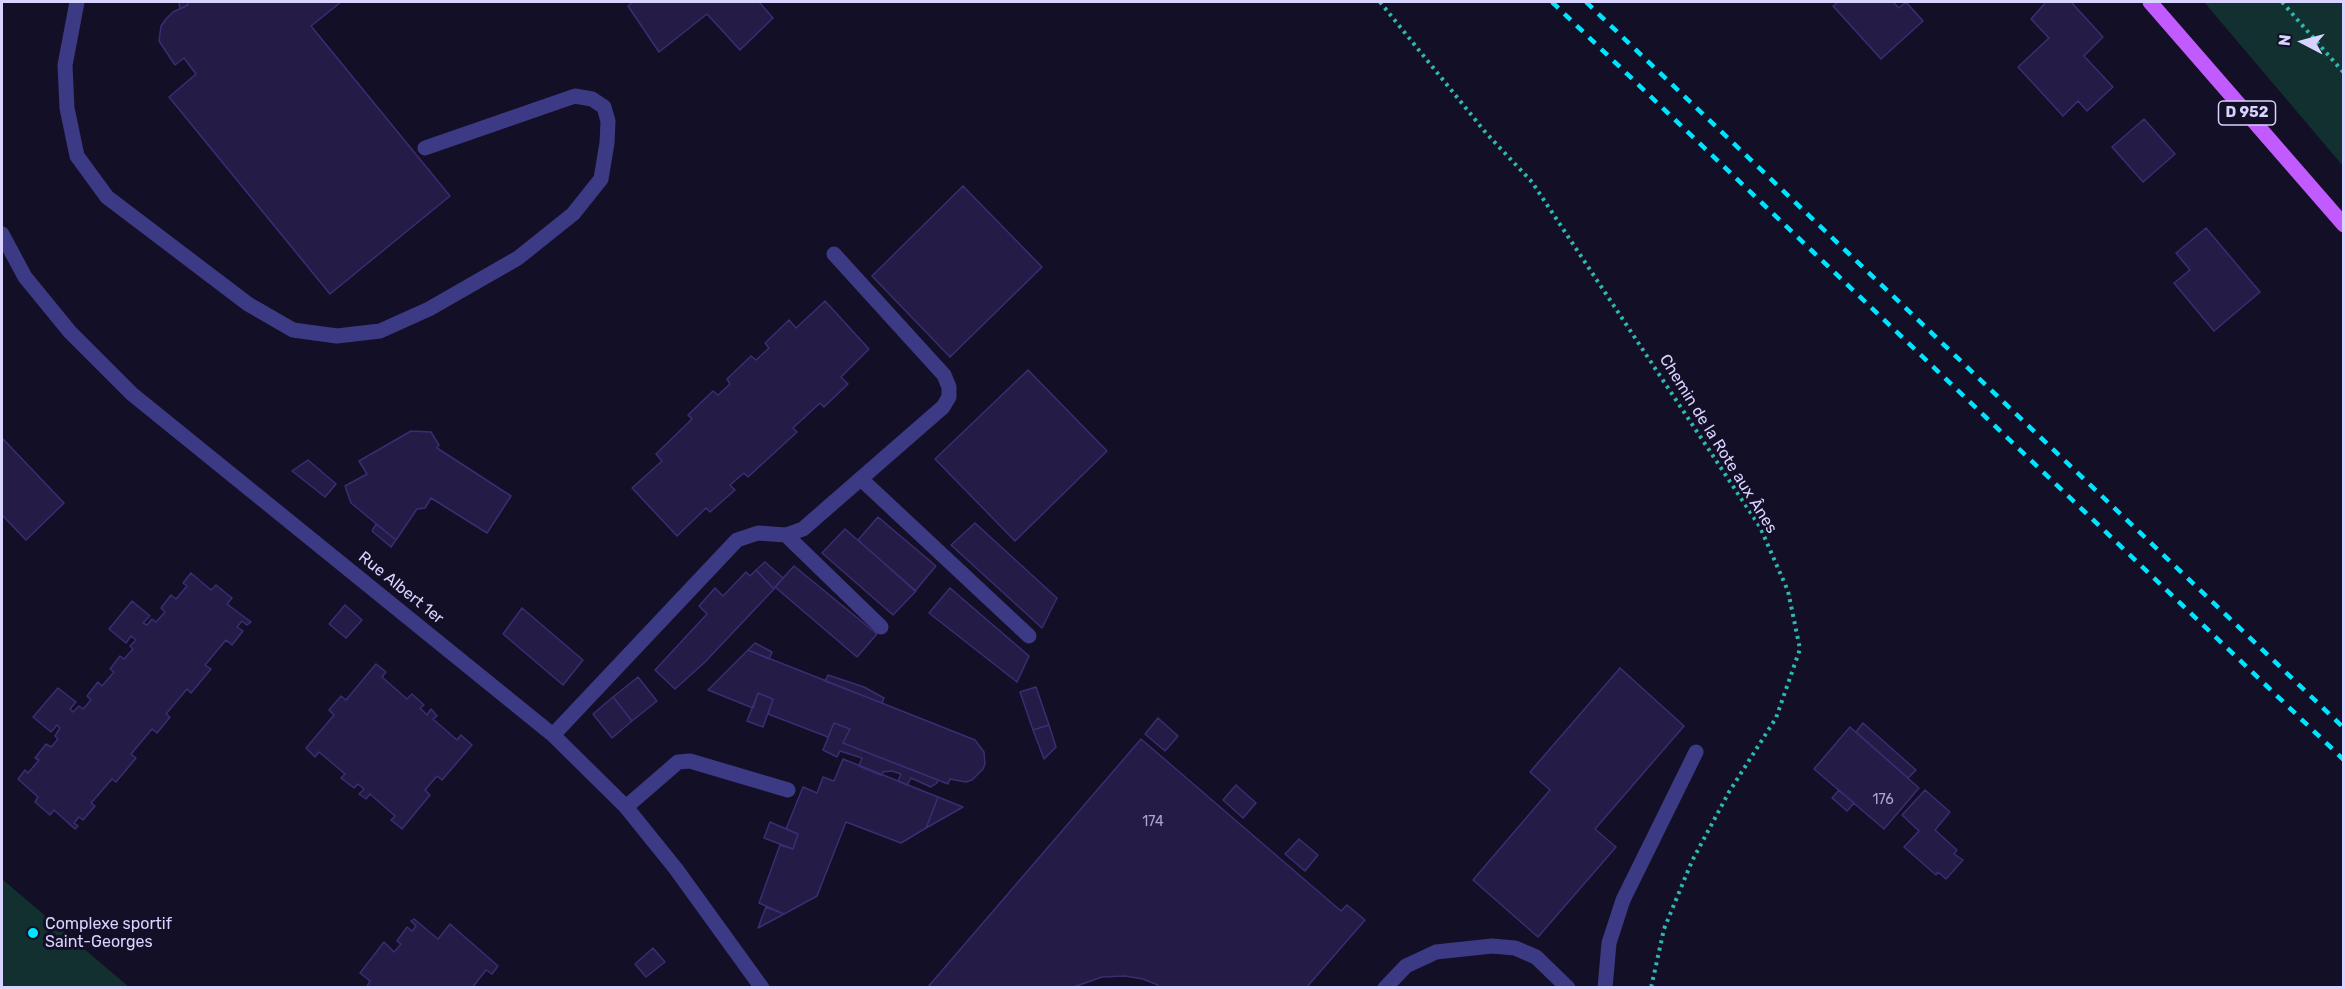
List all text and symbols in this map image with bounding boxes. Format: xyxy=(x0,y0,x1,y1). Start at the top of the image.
north arrow xyxy=(2273,12,2333,72)
text: N xyxy=(2275,33,2295,47)
road number: D 952 xyxy=(2218,101,2276,125)
street label: Chemin de la Rote aux Ânes xyxy=(1655,351,1781,537)
street label: Rue Albert 1er xyxy=(354,548,448,628)
house number: 176 xyxy=(1872,792,1894,808)
house number: 174 xyxy=(1142,814,1164,830)
place label: Complexe sportif Saint-Georges xyxy=(45,914,172,952)
marker: Complexe sportif Saint-Georges xyxy=(26,926,40,940)

